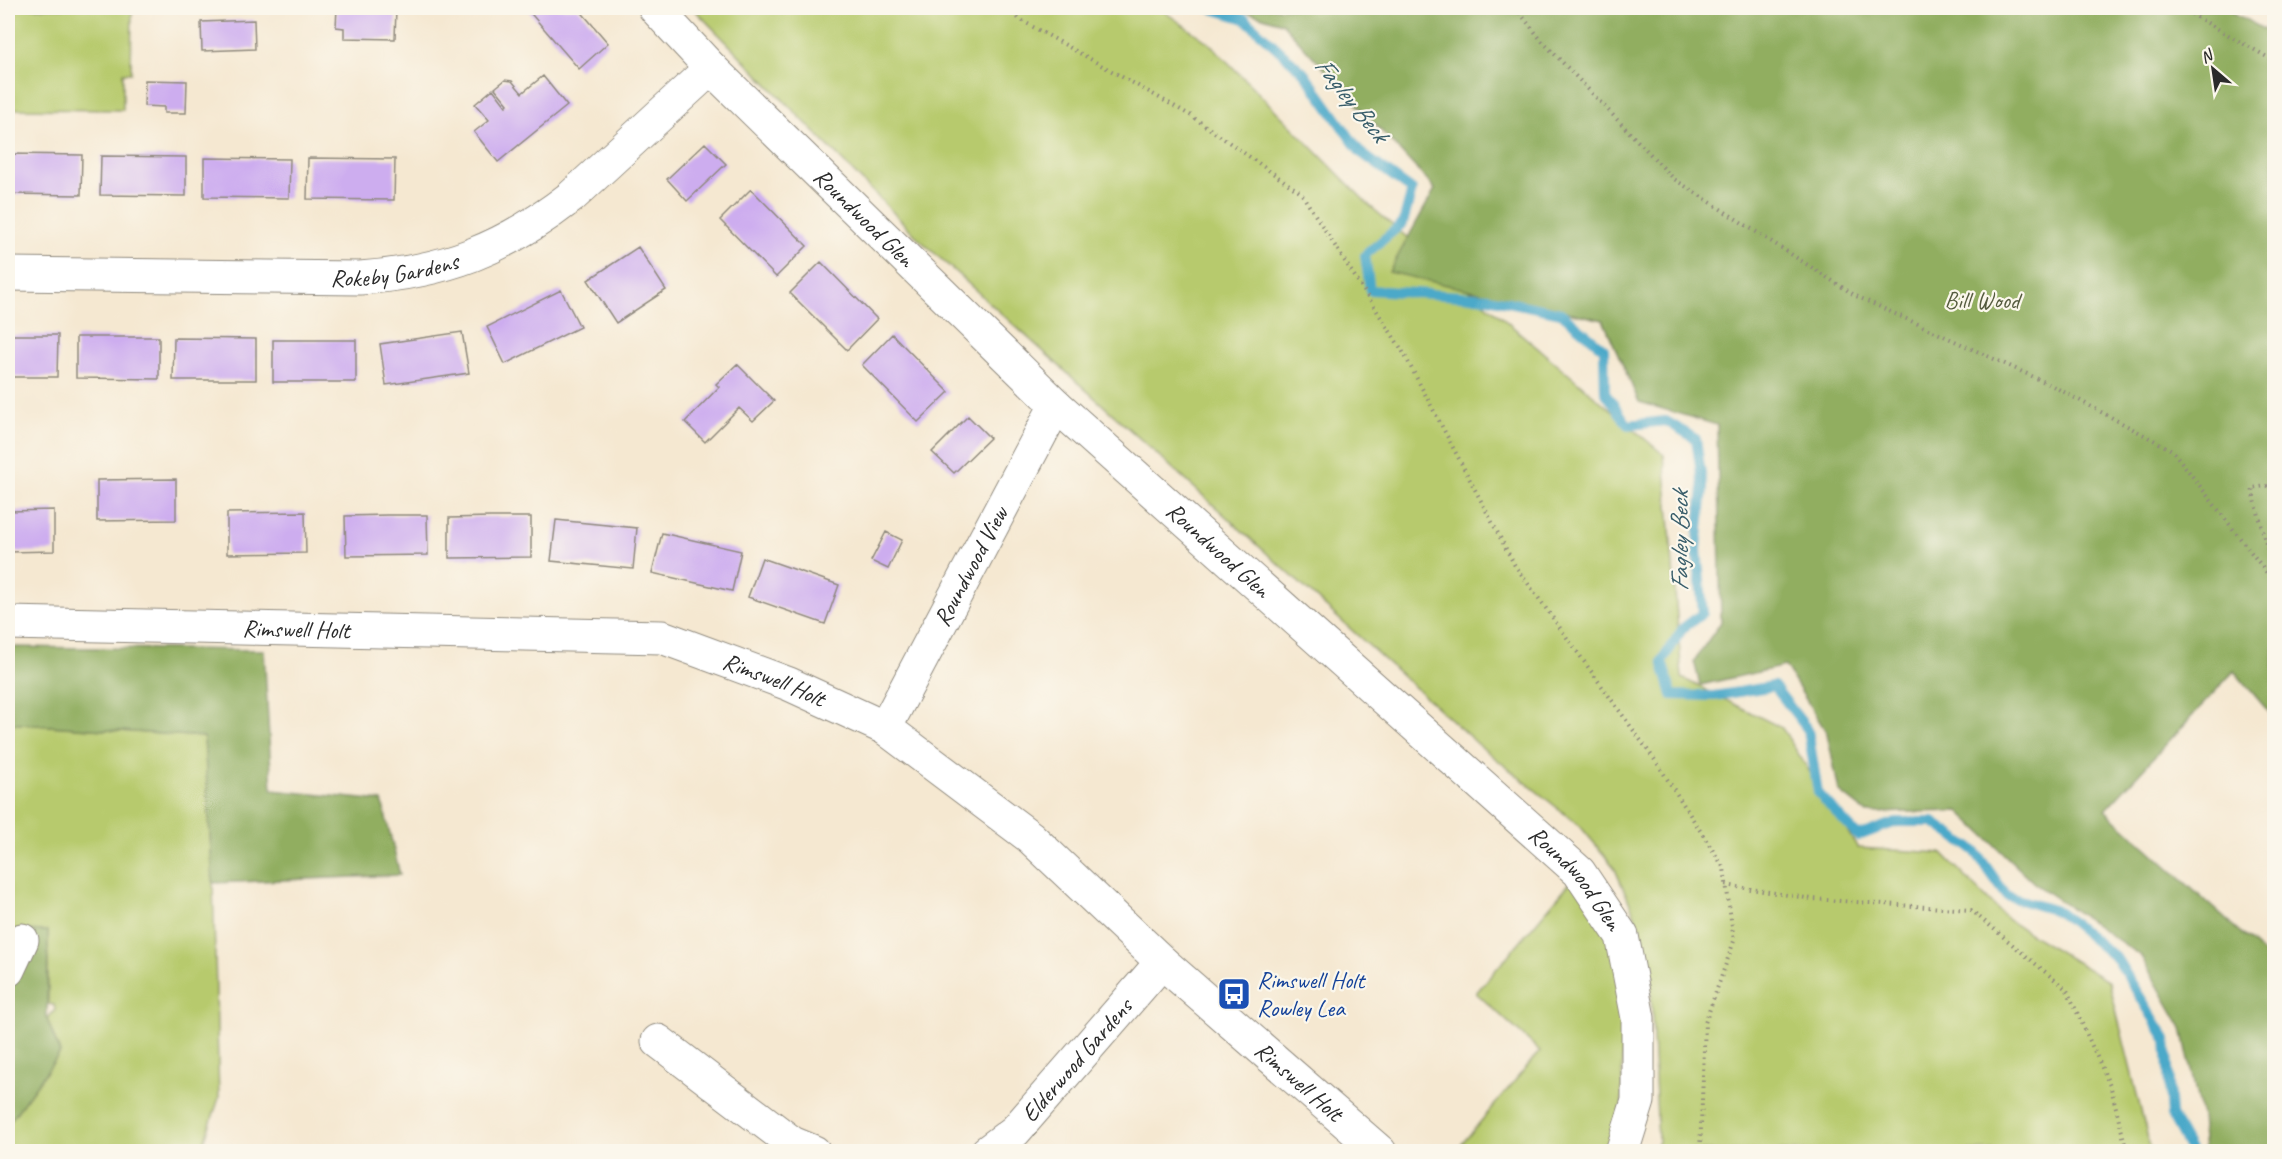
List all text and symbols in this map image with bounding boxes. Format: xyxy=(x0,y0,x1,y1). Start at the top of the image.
north arrow xyxy=(2183,39,2243,99)
text: N xyxy=(2197,44,2218,68)
water label: Fagley Beck xyxy=(1307,50,1399,152)
street label: Roundwood Glen xyxy=(807,162,922,274)
street label: Rokeby Gardens xyxy=(331,245,465,293)
park label: Bill Wood xyxy=(1945,285,2023,315)
water label: Fagley Beck xyxy=(1663,486,1696,591)
street label: Roundwood Glen xyxy=(1160,496,1277,605)
street label: Roundwood View xyxy=(927,500,1015,631)
street label: Rimswell Holt xyxy=(242,613,352,645)
street label: Rimswell Holt xyxy=(719,646,832,714)
street label: Roundwood Glen xyxy=(1523,819,1630,937)
place label: Rimswell Holt Rowley Lea xyxy=(1257,965,1366,1023)
bus stop icon: Rimswell Holt Rowley Lea xyxy=(1216,976,1252,1012)
street label: Elderwood Gardens xyxy=(1015,991,1140,1128)
street label: Rimswell Holt xyxy=(1249,1035,1351,1129)

